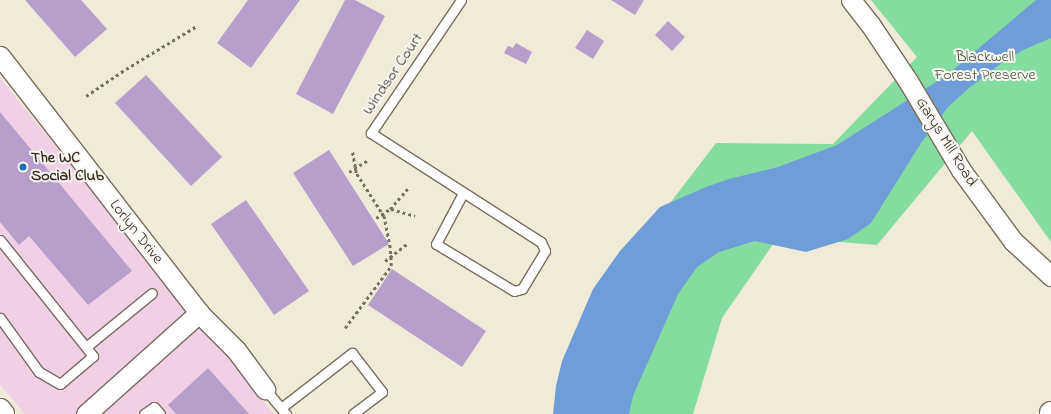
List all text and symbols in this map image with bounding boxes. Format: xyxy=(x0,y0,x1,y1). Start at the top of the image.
street label: Windsor Court xyxy=(358,29,428,119)
park label: Blackwell Forest Preserve xyxy=(934,47,1036,85)
street label: Garys Mill Road xyxy=(911,94,981,190)
place label: The WC Social Club xyxy=(31,148,104,186)
marker: The WC Social Club xyxy=(18,162,28,172)
street label: Lorlyn Drive xyxy=(105,196,167,268)

